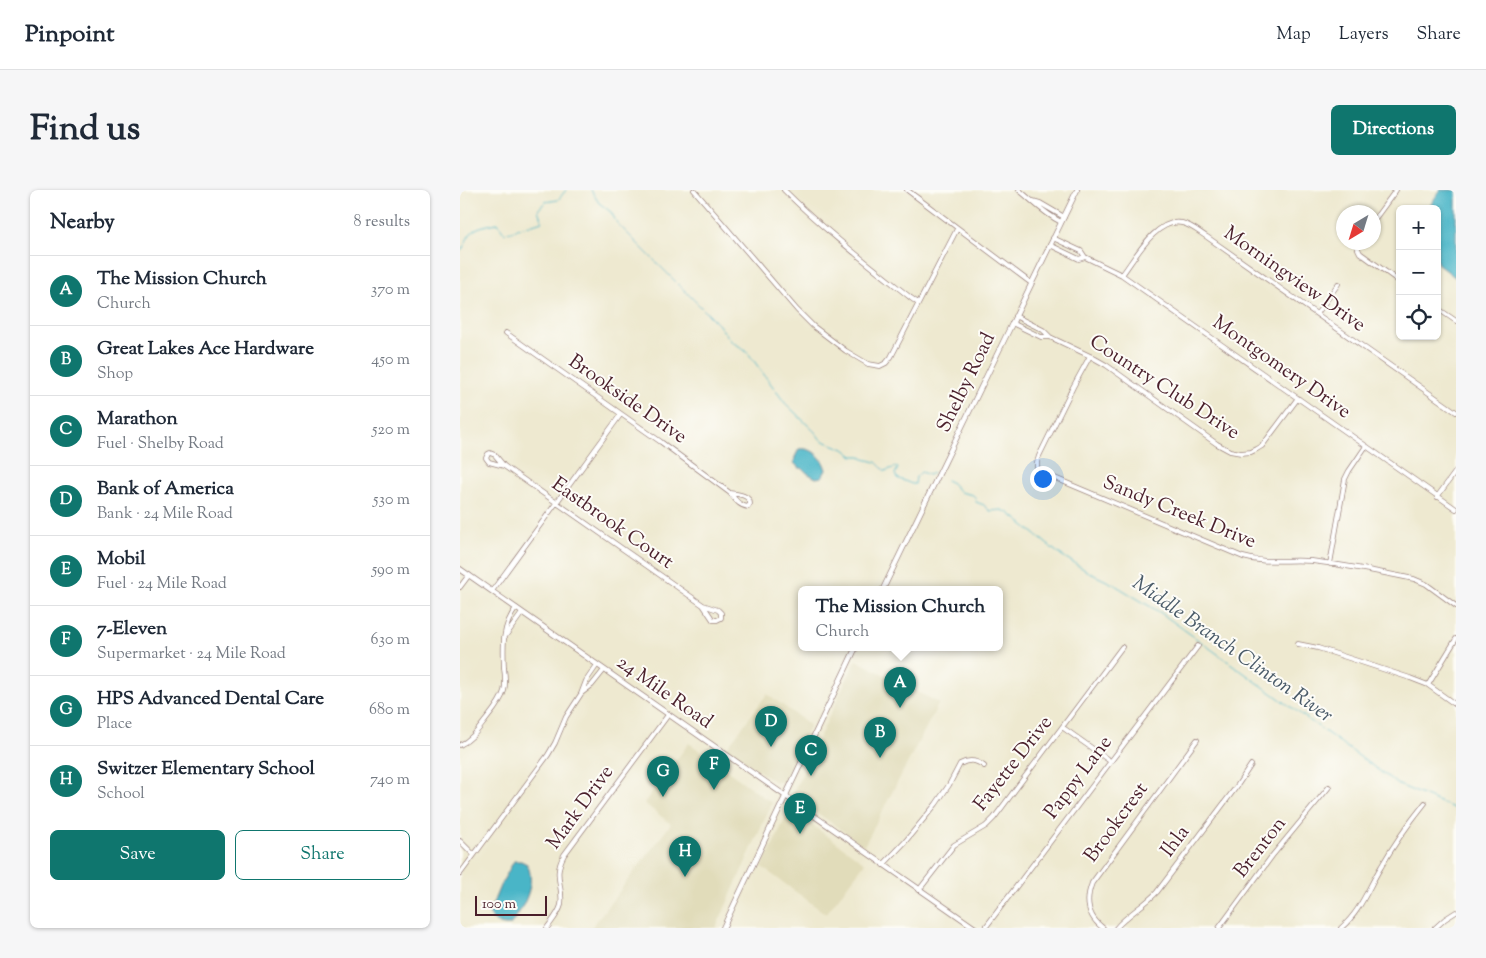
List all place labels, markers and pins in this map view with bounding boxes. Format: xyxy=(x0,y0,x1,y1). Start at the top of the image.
pin: A xyxy=(884,667,916,708)
pin: D xyxy=(755,706,787,747)
pin: B xyxy=(864,717,896,758)
pin: C xyxy=(795,735,827,776)
pin: F xyxy=(698,749,730,790)
pin: G xyxy=(647,756,679,797)
pin: E xyxy=(784,793,816,834)
pin: H xyxy=(669,836,701,877)

